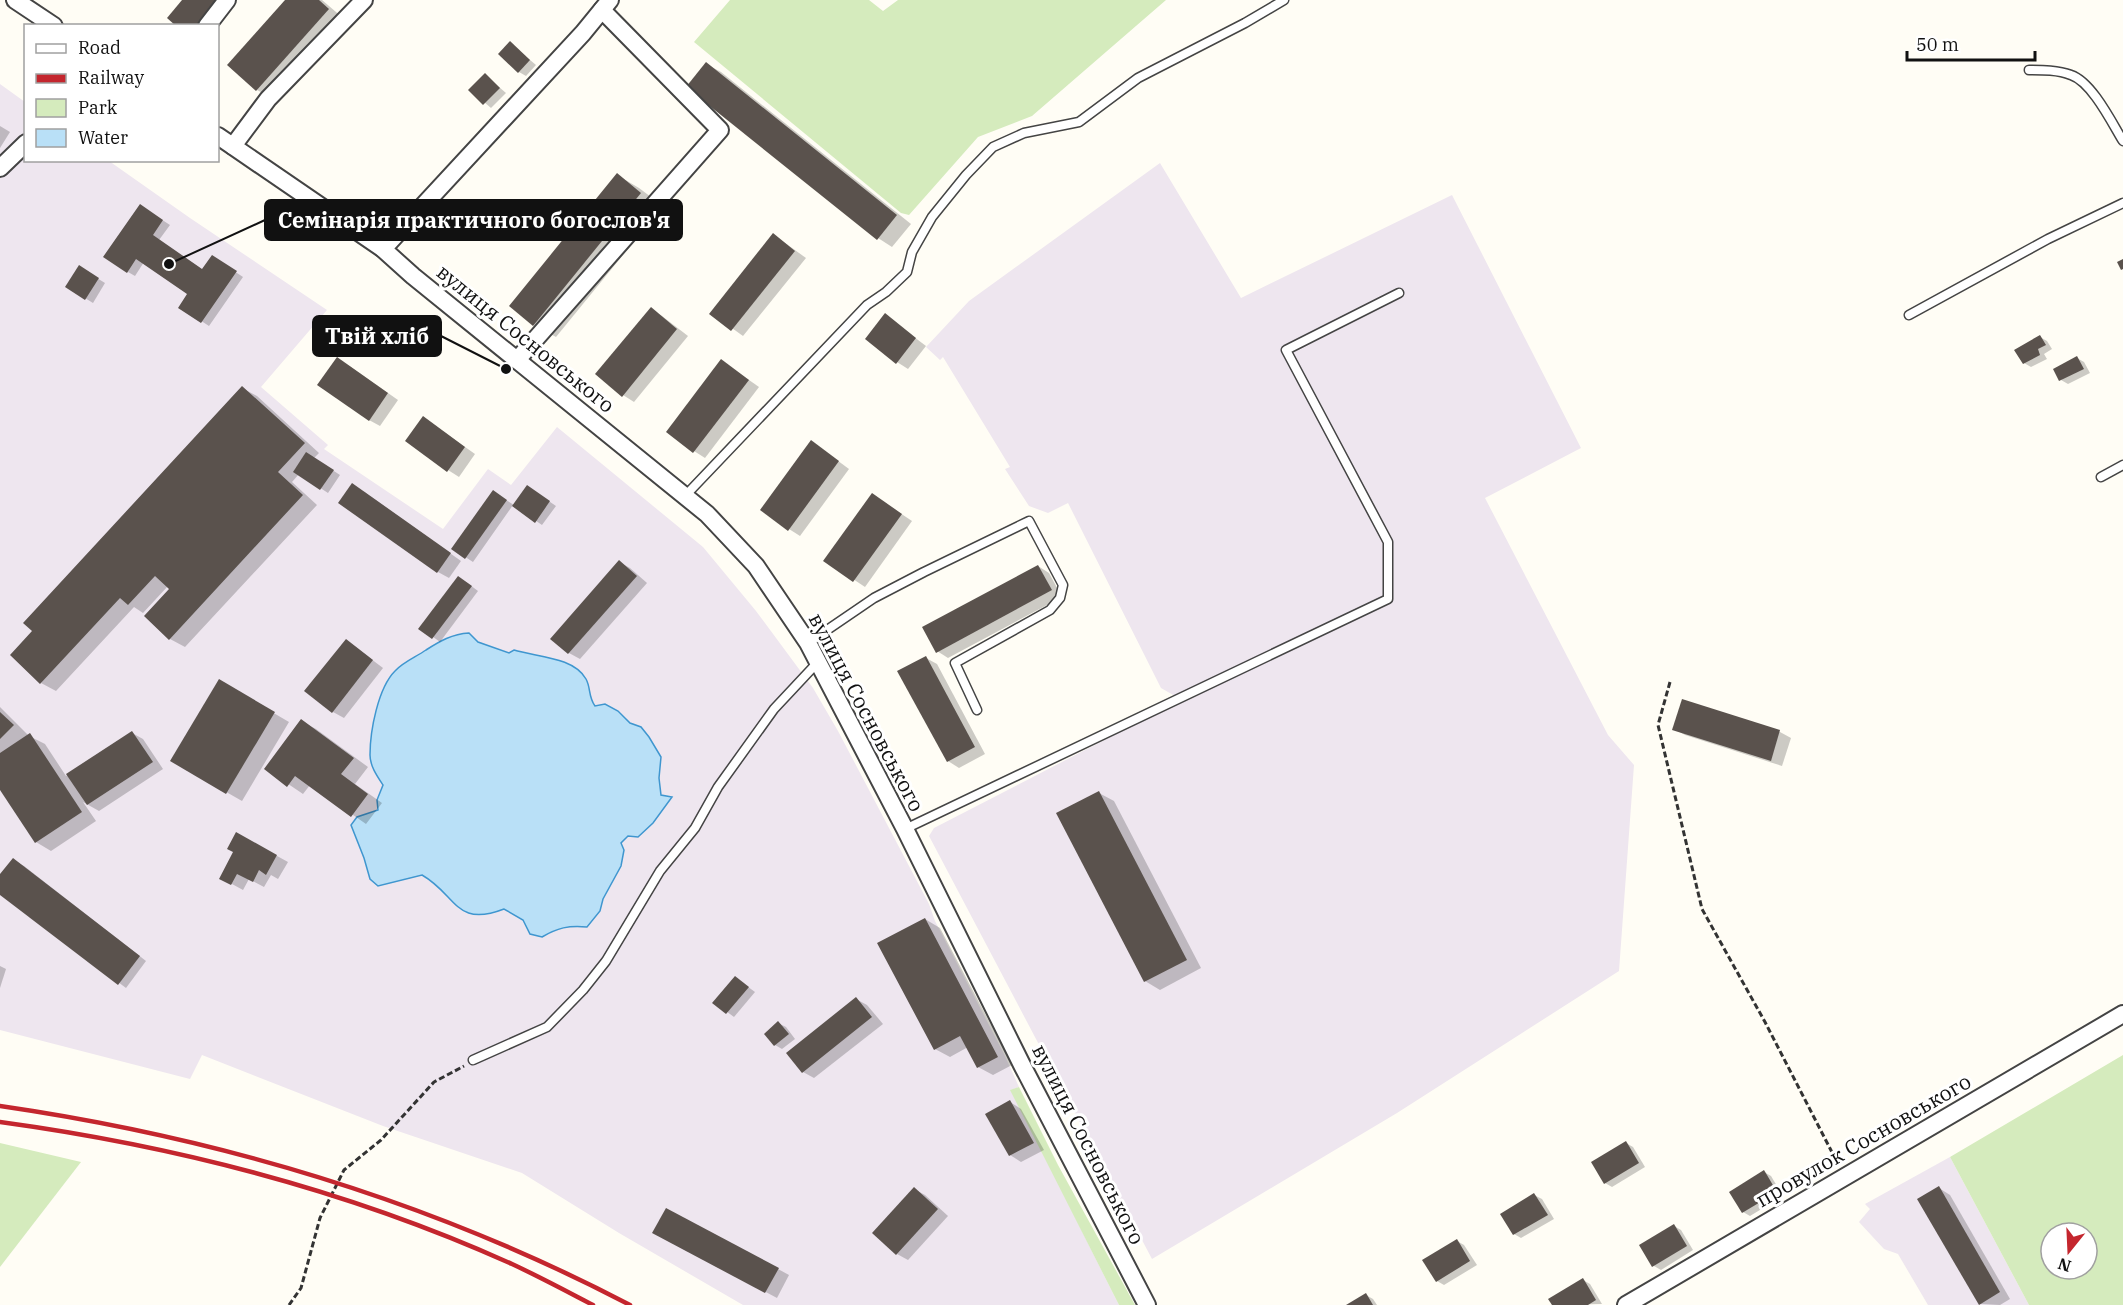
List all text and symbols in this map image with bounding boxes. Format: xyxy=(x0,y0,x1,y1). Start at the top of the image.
legend xyxy=(24,24,219,162)
scale bar xyxy=(1907,24,2034,62)
text: 50 m xyxy=(1916,33,1959,56)
text: Road xyxy=(78,36,121,59)
text: Railway xyxy=(78,66,144,89)
text: Park xyxy=(78,96,118,119)
text: Water xyxy=(78,126,128,149)
callout: Семінарія практичного богослов'я xyxy=(265,200,682,240)
text: Семінарія практичного богослов'я xyxy=(278,205,670,234)
street label: вулиця Сосновського xyxy=(431,257,621,419)
callout: Твій хліб xyxy=(313,316,441,356)
text: Твій хліб xyxy=(325,321,429,350)
street label: вулиця Сосновського xyxy=(803,608,931,816)
street label: вулиця Сосновського xyxy=(1026,1039,1152,1249)
street label: провулок Сосновського xyxy=(1750,1067,1976,1213)
north arrow xyxy=(2039,1221,2099,1281)
text: N xyxy=(2055,1254,2073,1277)

